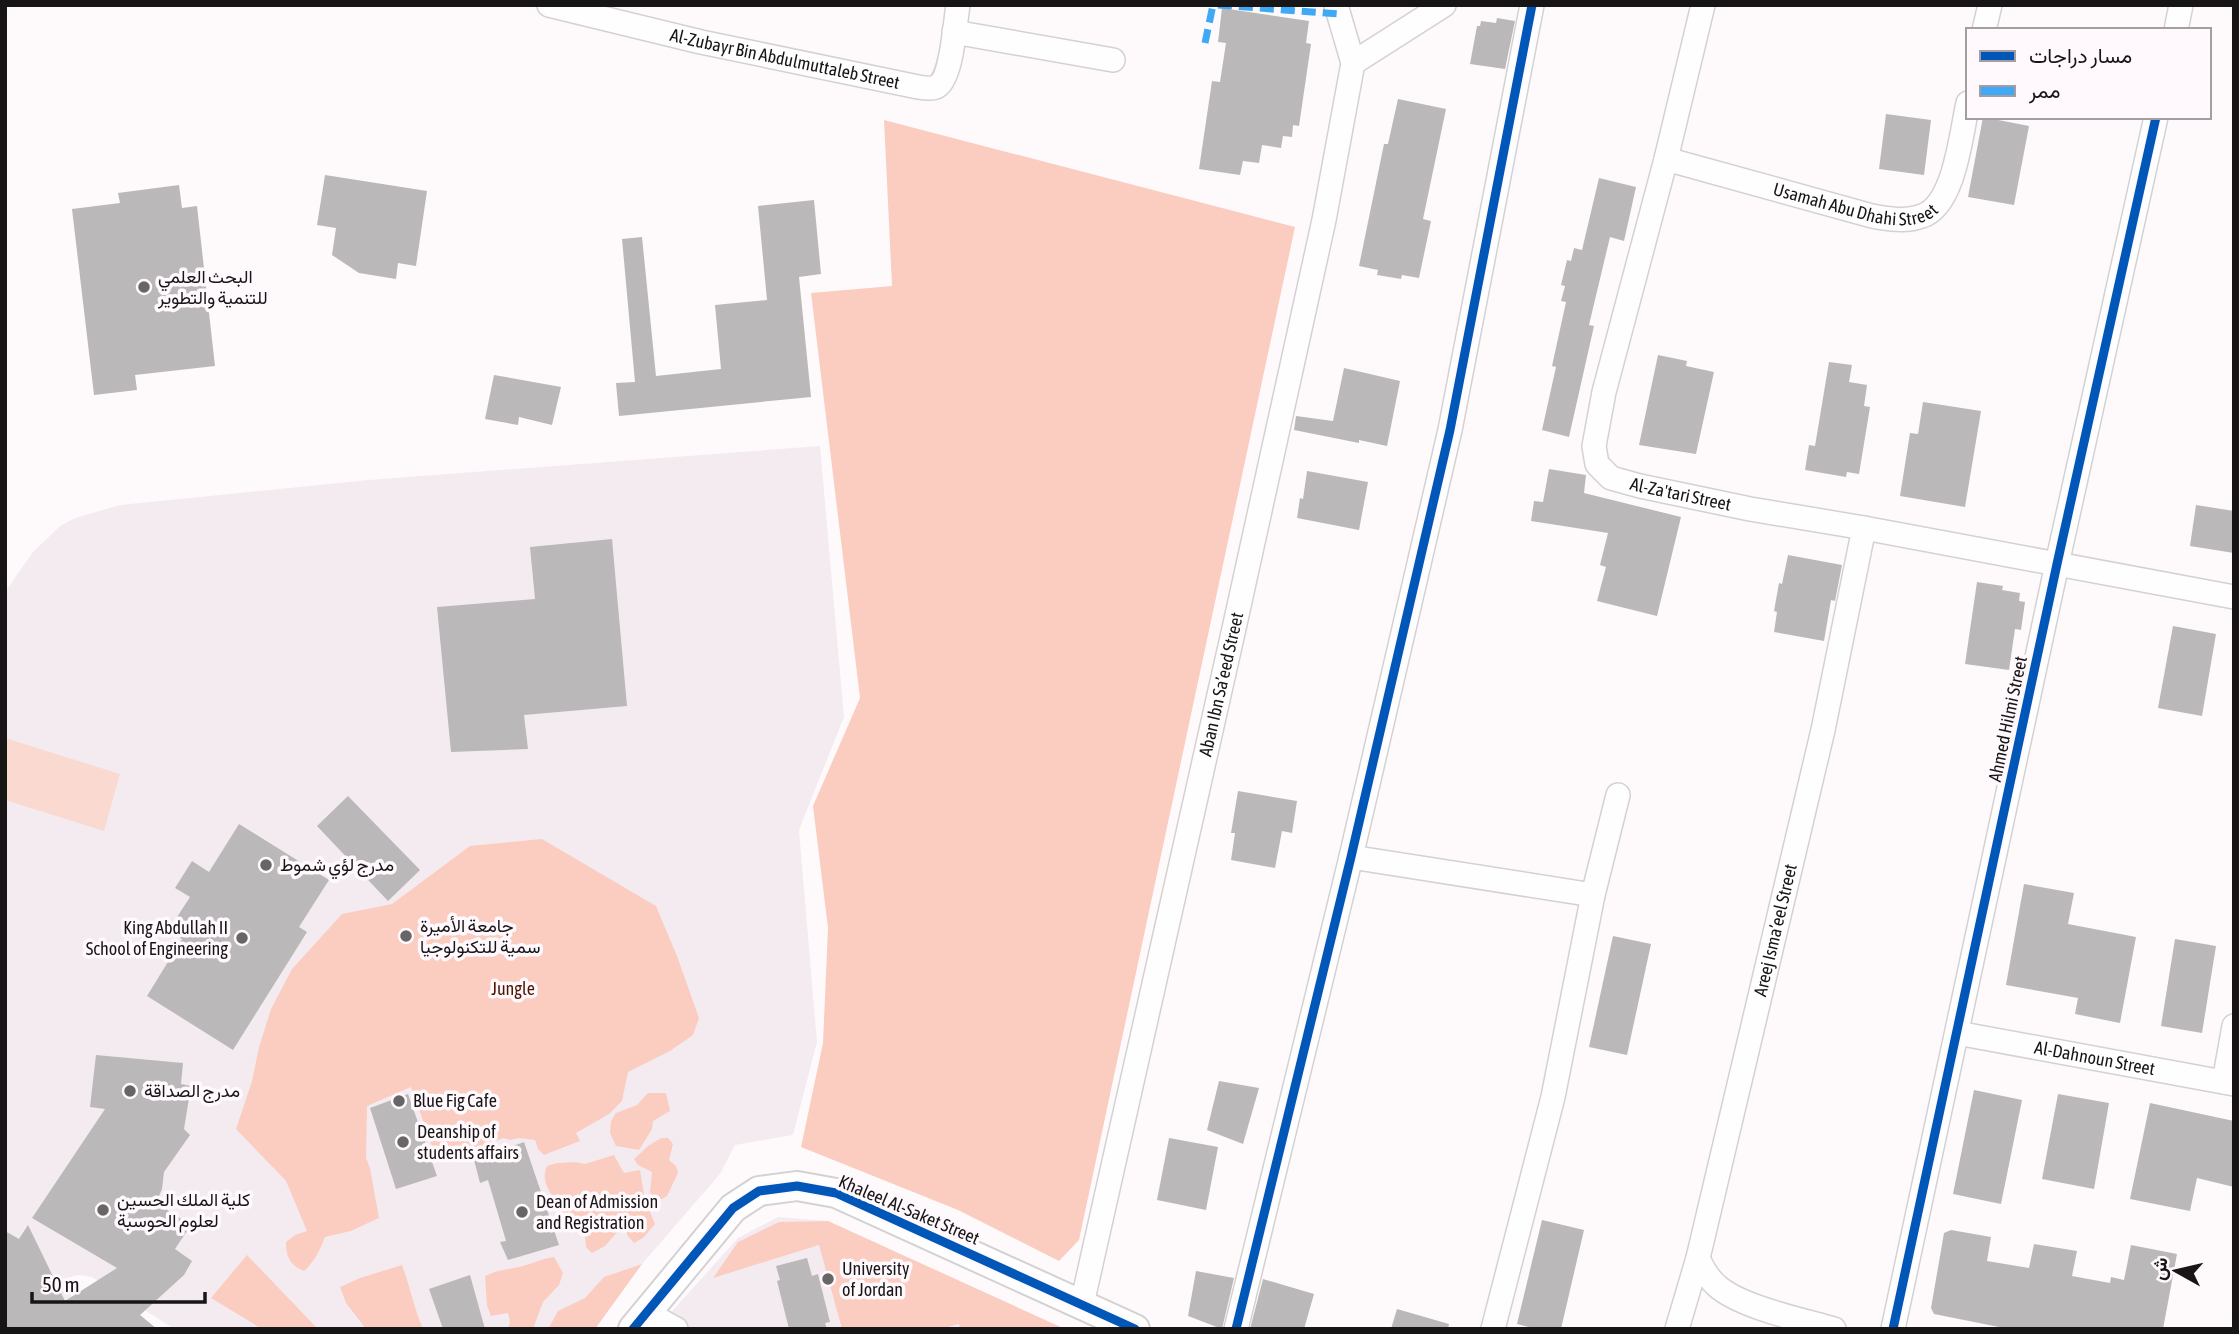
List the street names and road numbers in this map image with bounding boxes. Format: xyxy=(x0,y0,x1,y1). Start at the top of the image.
street label: Al-Zubayr Bin Abdulmuttaleb Street xyxy=(668,24,902,93)
street label: Usamah Abu Dhahi Street xyxy=(1771,178,1942,230)
street label: Al-Za'tari Street xyxy=(1628,473,1733,515)
street label: Aban Ibn Sa’eed Street xyxy=(1195,610,1247,758)
street label: Ahmed Hilmi Street xyxy=(1984,654,2031,784)
street label: Areej Isma’eel Street xyxy=(1749,862,1801,998)
street label: Al-Dahnoun Street xyxy=(2033,1036,2157,1079)
street label: Khaleel Al-Saket Street xyxy=(836,1170,983,1249)

